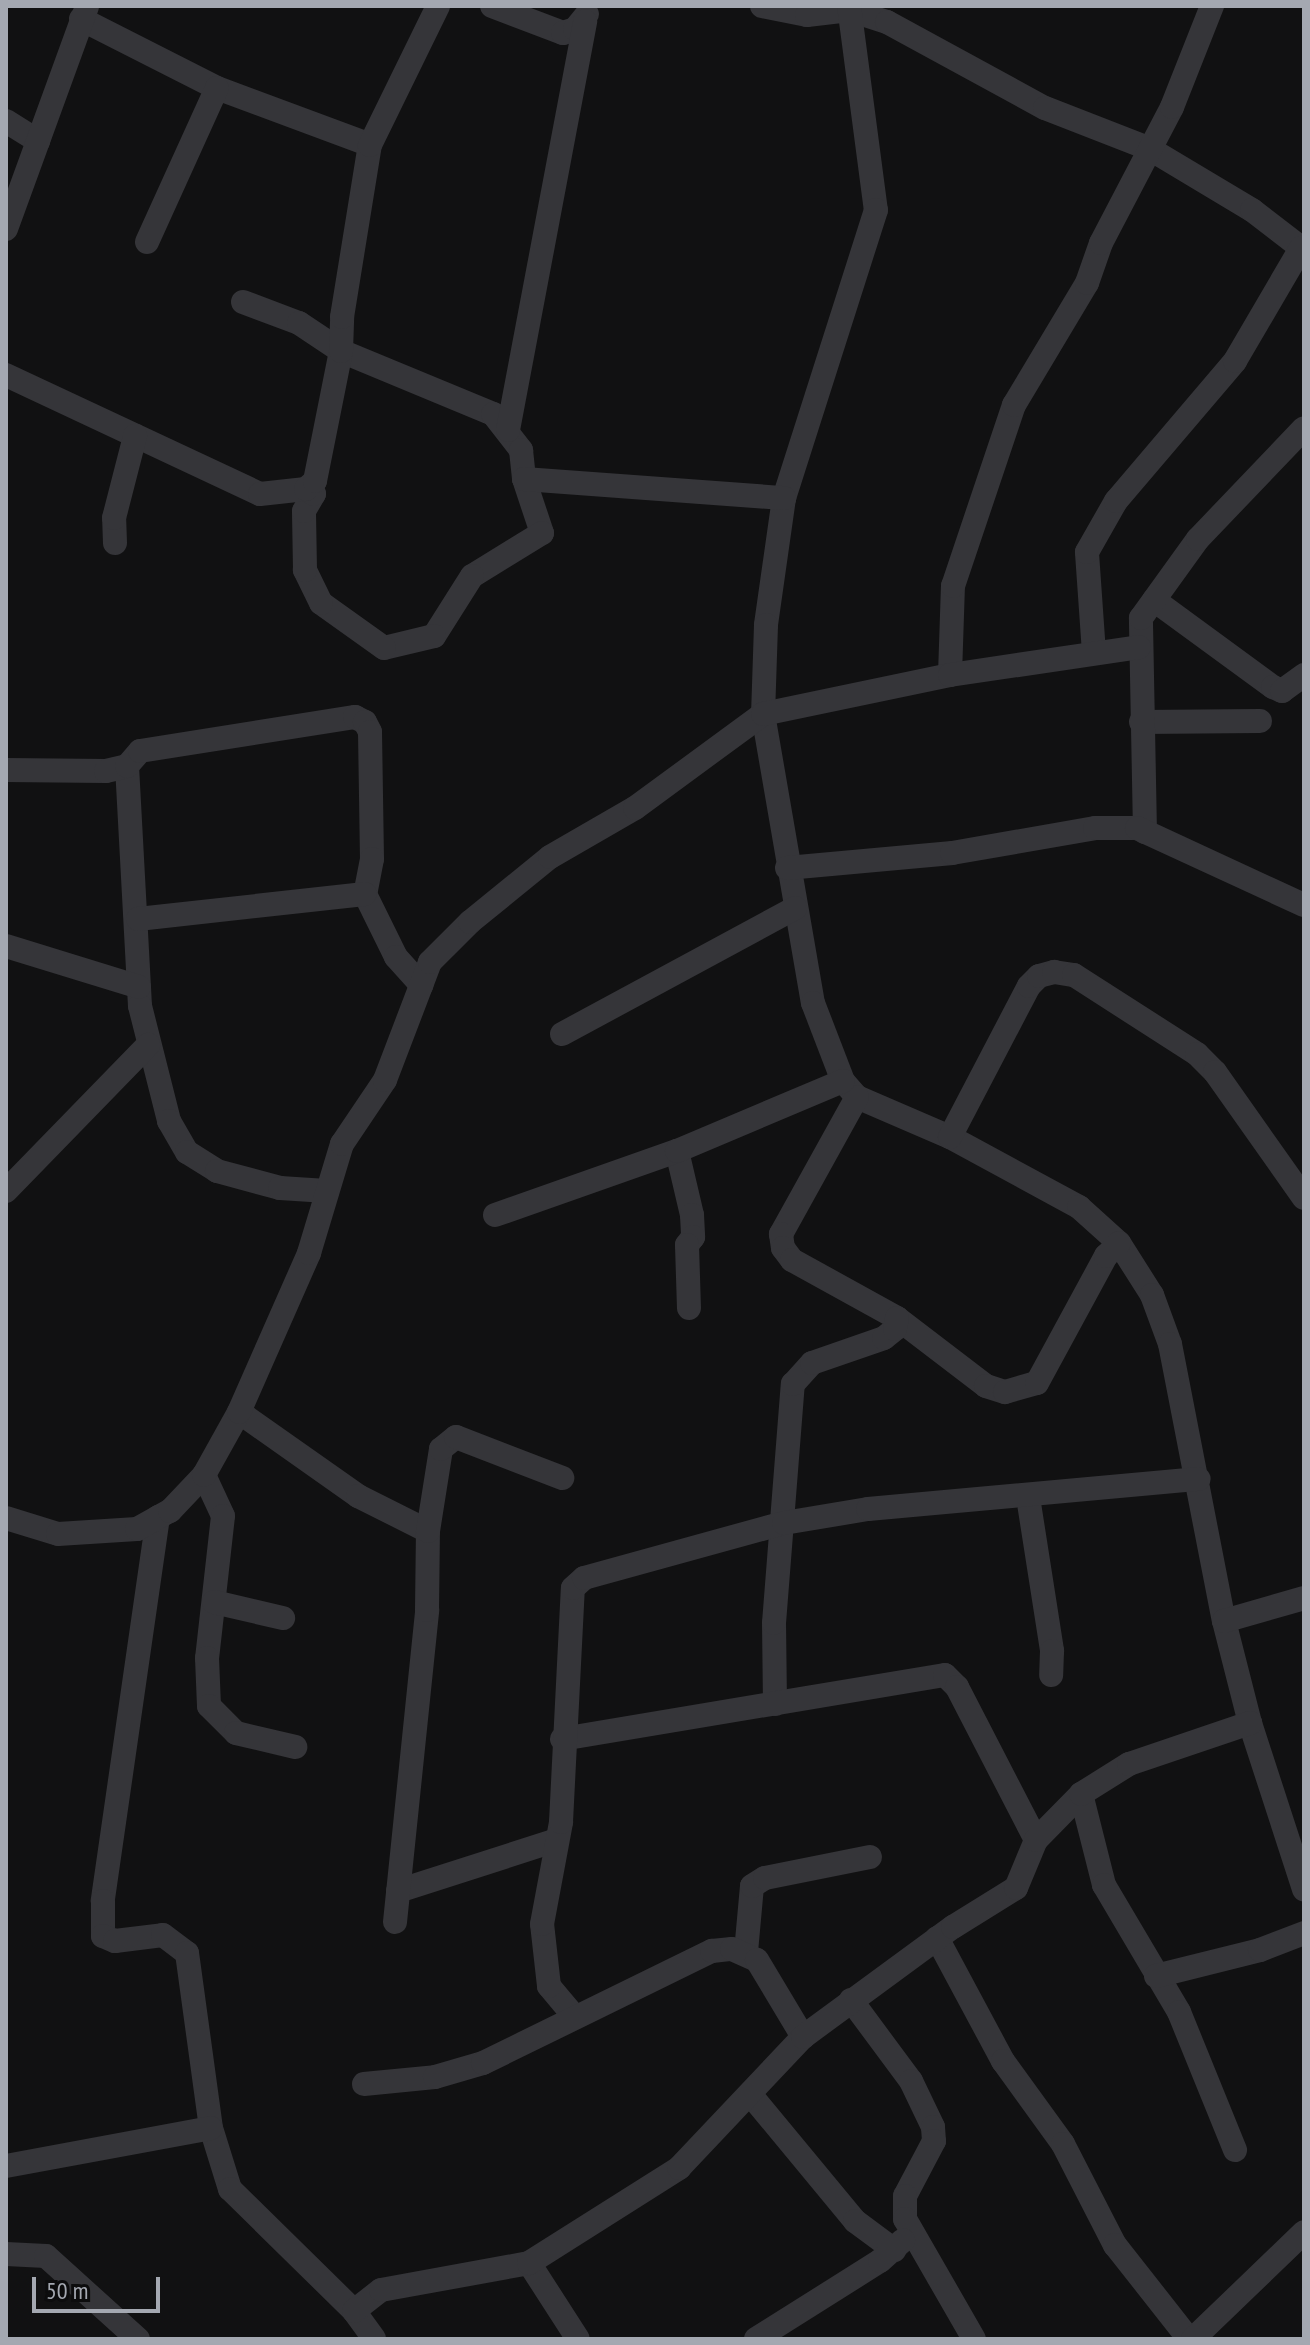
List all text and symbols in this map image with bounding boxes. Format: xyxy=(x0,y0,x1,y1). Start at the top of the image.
scale bar xyxy=(36,2261,164,2311)
text: 50 m xyxy=(46,2275,88,2306)

